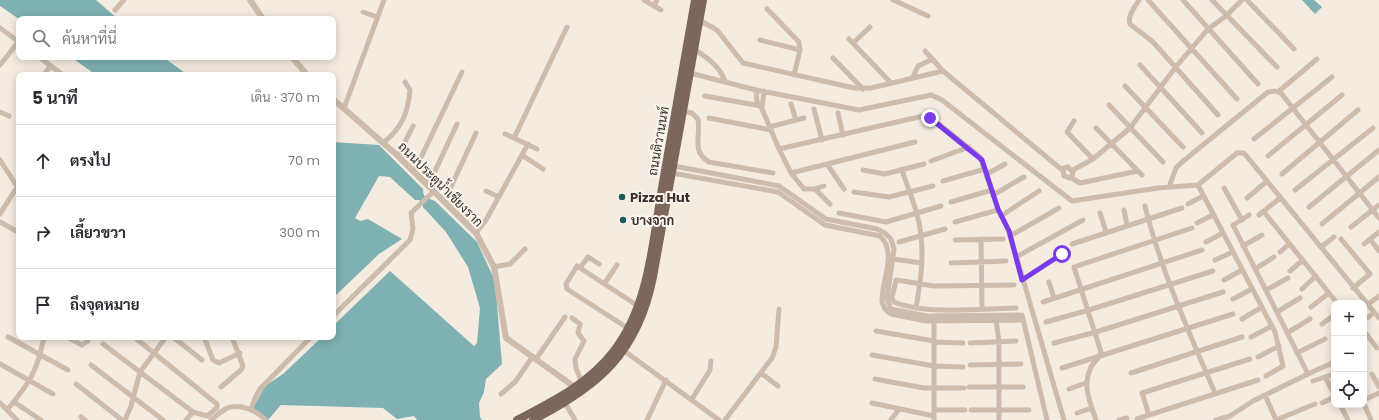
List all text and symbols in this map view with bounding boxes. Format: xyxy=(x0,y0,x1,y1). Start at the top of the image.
search box xyxy=(16,16,336,60)
icon: search xyxy=(30,27,52,49)
text: ค้นหาที่นี่ xyxy=(62,28,117,49)
text: 5 นาที xyxy=(32,86,78,110)
text: เดิน · 370 m xyxy=(251,88,320,107)
street label: ถนนติวานนท์ xyxy=(643,105,674,177)
route end xyxy=(921,109,939,127)
street label: ถนนประตูน้ำเชียงราก xyxy=(394,135,490,231)
icon: ahead xyxy=(32,150,54,172)
text: ตรงไป xyxy=(70,150,111,171)
text: 70 m xyxy=(288,151,320,170)
place label: Pizza Hut xyxy=(630,188,690,207)
marker: Pizza Hut xyxy=(617,192,627,202)
place label: บางจาก xyxy=(631,211,674,230)
marker: บางจาก xyxy=(618,215,628,225)
icon: right xyxy=(32,222,54,244)
text: เลี้ยวขวา xyxy=(70,222,126,243)
text: 300 m xyxy=(279,223,320,242)
route start xyxy=(1053,245,1071,263)
icon: arrive xyxy=(32,294,54,316)
text: ถึงจุดหมาย xyxy=(70,294,140,315)
map controls xyxy=(1331,300,1367,408)
button: + xyxy=(1331,300,1367,336)
button: − xyxy=(1331,336,1367,372)
button: locate xyxy=(1331,372,1367,408)

